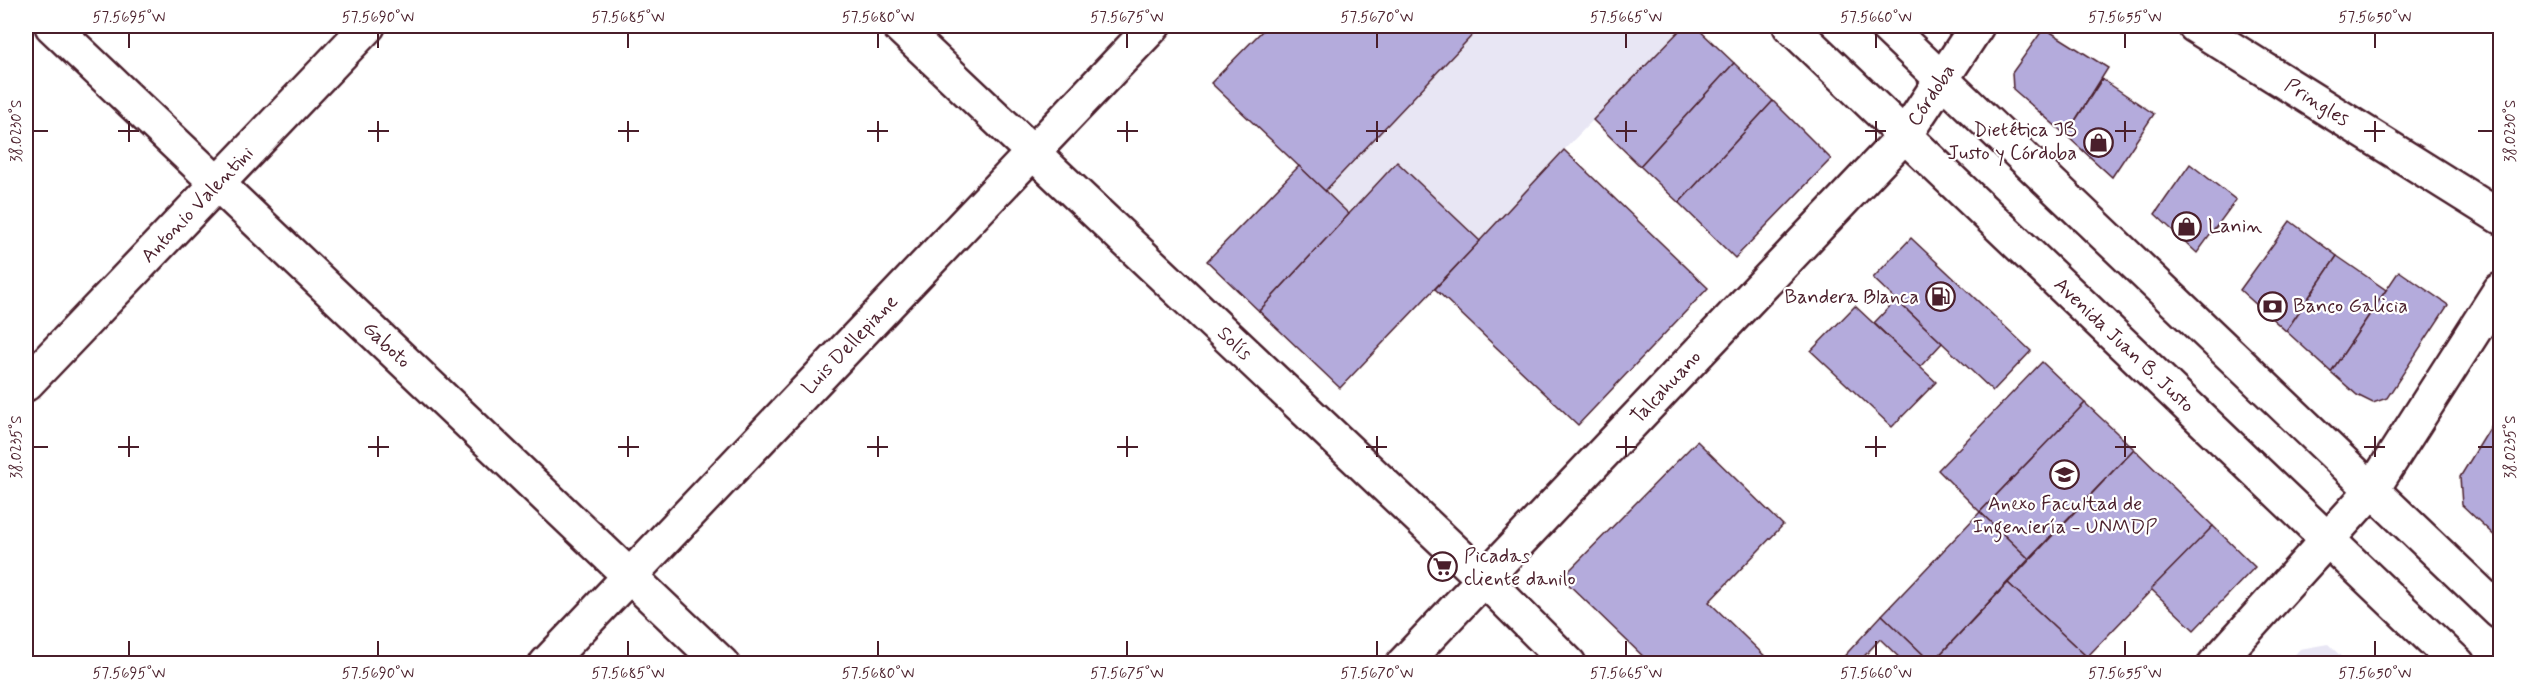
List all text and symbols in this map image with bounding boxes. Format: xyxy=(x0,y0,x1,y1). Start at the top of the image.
text: 57.5695°W xyxy=(93,8,165,28)
text: 57.5690°W xyxy=(342,8,414,28)
text: 57.5685°W xyxy=(591,8,665,28)
text: 57.5680°W xyxy=(842,8,914,28)
text: 57.5675°W xyxy=(1090,8,1164,28)
text: 57.5670°W xyxy=(1341,8,1413,28)
text: 57.5665°W xyxy=(1590,8,1662,28)
text: 57.5660°W xyxy=(1840,8,1912,28)
text: 57.5655°W xyxy=(2088,8,2162,28)
text: 57.5650°W xyxy=(2339,8,2411,28)
street label: Córdoba xyxy=(1901,59,1962,132)
street label: Pringles xyxy=(2280,72,2355,133)
text: 38.0230°S xyxy=(7,100,27,162)
text: 38.0230°S xyxy=(2501,100,2521,162)
place label: Dietética JB Justo y Córdoba xyxy=(1947,117,2077,167)
shop icon: Dietética JB Justo y Córdoba xyxy=(2082,126,2114,158)
street label: Antonio Valentini xyxy=(135,140,260,269)
shop icon: Lanin xyxy=(2171,210,2203,242)
place label: Lanin xyxy=(2208,213,2263,240)
street label: Avenida Juan B. Justo xyxy=(2048,271,2200,419)
fuel station icon: Bandera Blanca xyxy=(1924,281,1956,313)
place label: Bandera Blanca xyxy=(1785,284,1919,311)
street label: Luis Dellepiane xyxy=(796,289,904,400)
bank icon: Banco Galicia xyxy=(2256,290,2288,322)
place label: Banco Galicia xyxy=(2293,293,2408,320)
street label: Gaboto xyxy=(356,315,417,374)
street label: Solís xyxy=(1211,320,1258,367)
street label: Talcahuano xyxy=(1624,344,1707,430)
text: 38.0235°S xyxy=(7,415,27,479)
text: 38.0235°S xyxy=(2501,415,2521,479)
school or university icon: Anexo Facultad de Ingeniería - UNMDP xyxy=(2049,458,2081,490)
place label: Anexo Facultad de Ingeniería - UNMDP xyxy=(1973,491,2157,543)
place label: Picadas cliente danilo xyxy=(1464,543,1576,593)
supermarket icon: Picadas cliente danilo xyxy=(1427,551,1459,583)
text: 57.5695°W xyxy=(93,664,165,684)
text: 57.5690°W xyxy=(342,664,414,684)
text: 57.5685°W xyxy=(591,664,665,684)
text: 57.5680°W xyxy=(842,664,914,684)
text: 57.5675°W xyxy=(1090,664,1164,684)
text: 57.5670°W xyxy=(1341,664,1413,684)
text: 57.5665°W xyxy=(1590,664,1662,684)
text: 57.5660°W xyxy=(1840,664,1912,684)
text: 57.5655°W xyxy=(2088,664,2162,684)
text: 57.5650°W xyxy=(2339,664,2411,684)

